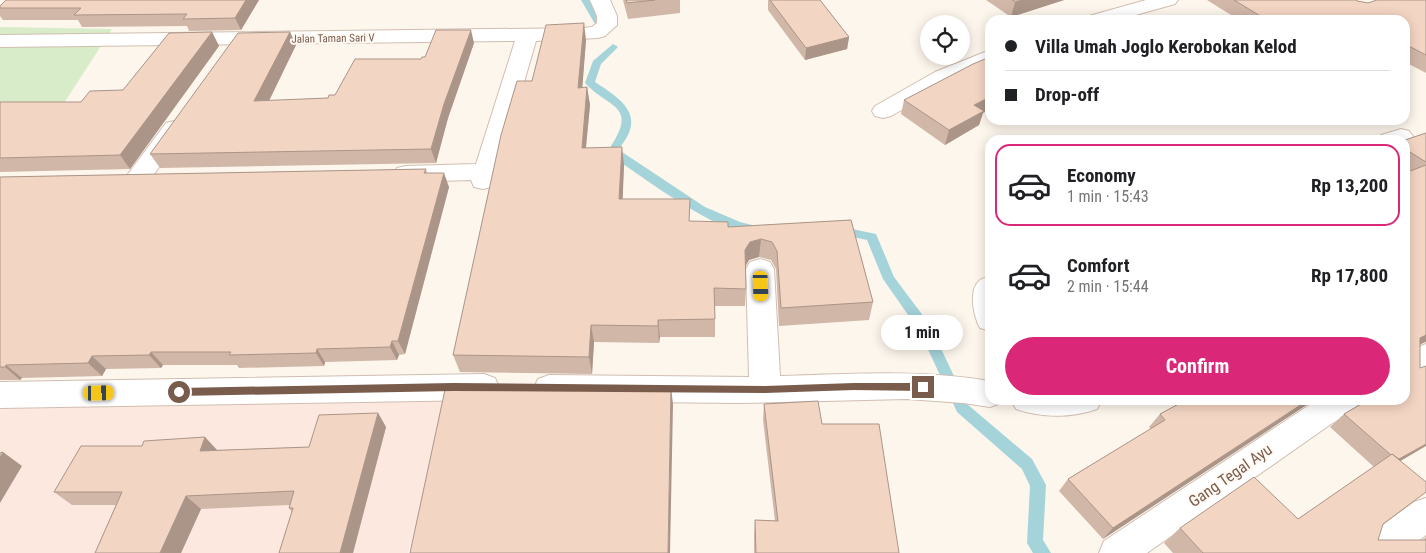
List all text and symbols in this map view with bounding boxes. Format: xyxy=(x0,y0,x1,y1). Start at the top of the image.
map controls xyxy=(920,15,970,65)
button: locate xyxy=(920,15,970,65)
street label: Jalan Taman Sari V xyxy=(291,31,375,46)
text: Villa Umah Joglo Kerobokan Kelod xyxy=(1035,35,1297,58)
text: Drop-off xyxy=(1035,83,1099,106)
icon: car xyxy=(1007,163,1052,208)
text: Economy xyxy=(1067,164,1136,187)
text: Rp 13,200 xyxy=(1311,174,1388,197)
text: 1 min · 15:43 xyxy=(1067,187,1149,206)
icon: car xyxy=(1007,253,1052,298)
text: Comfort xyxy=(1067,254,1130,277)
text: Rp 17,800 xyxy=(1311,264,1388,287)
car xyxy=(752,271,769,301)
text: 2 min · 15:44 xyxy=(1067,277,1149,296)
callout: 1 min xyxy=(882,314,964,350)
text: 1 min xyxy=(904,323,940,342)
button: Confirm xyxy=(1005,337,1390,395)
route end xyxy=(912,376,934,398)
route start xyxy=(168,381,190,403)
car xyxy=(83,385,114,401)
street label: Gang Tegal Ayu xyxy=(1185,440,1276,511)

